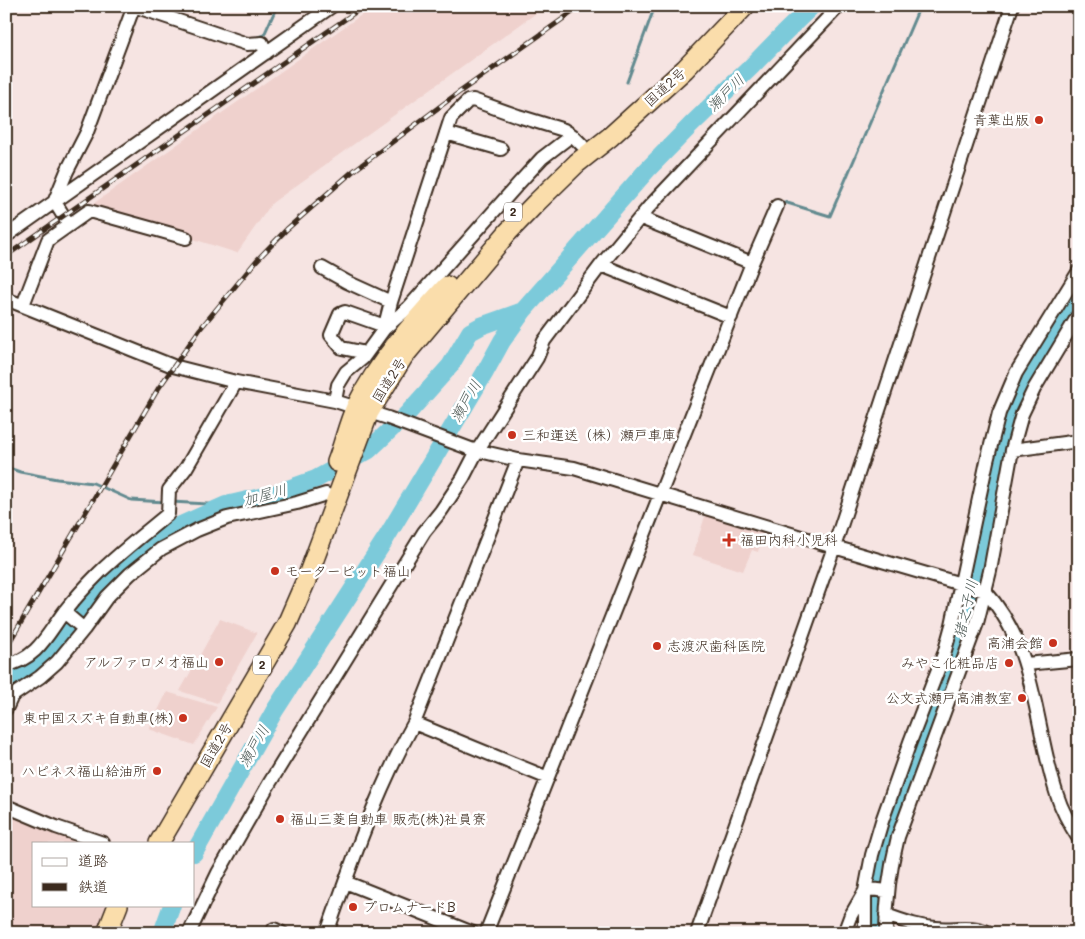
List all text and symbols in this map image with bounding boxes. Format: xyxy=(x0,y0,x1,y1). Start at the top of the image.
street label: 国道2号 xyxy=(640,63,690,110)
water label: 瀬戸川 xyxy=(702,69,748,115)
place label: 青葉出版 xyxy=(973,110,1029,129)
marker: 青葉出版 xyxy=(1033,114,1045,126)
road number: 2 xyxy=(504,202,522,222)
street label: 国道2号 xyxy=(367,354,410,406)
water label: 瀬戸川 xyxy=(445,376,485,425)
place label: 三和運送（株）瀬戸車庫 xyxy=(522,425,676,444)
marker: 三和運送（株）瀬戸車庫 xyxy=(506,429,518,441)
water label: 加屋川 xyxy=(240,479,289,510)
place label: 福田内科小児科 xyxy=(740,530,838,549)
marker: 福田内科小児科 xyxy=(722,533,736,547)
place label: モーターピット福山 xyxy=(285,561,411,580)
marker: モーターピット福山 xyxy=(269,565,281,577)
water label: 猪之子川 xyxy=(949,577,982,640)
place label: 高浦会館 xyxy=(987,633,1043,652)
place label: 志渡沢歯科医院 xyxy=(667,636,765,655)
marker: 高浦会館 xyxy=(1047,637,1059,649)
marker: 志渡沢歯科医院 xyxy=(651,640,663,652)
place label: アルファロメオ福山 xyxy=(84,652,209,671)
place label: みやこ化粧品店 xyxy=(901,653,999,672)
marker: アルファロメオ福山 xyxy=(213,656,225,668)
road number: 2 xyxy=(253,656,271,674)
marker: みやこ化粧品店 xyxy=(1003,657,1015,669)
place label: 公文式瀬戸高浦教室 xyxy=(886,688,1012,707)
marker: 公文式瀬戸高浦教室 xyxy=(1016,692,1028,704)
place label: 東中国スズキ自動車(株) xyxy=(23,708,173,727)
marker: 東中国スズキ自動車(株) xyxy=(177,712,189,724)
street label: 国道2号 xyxy=(195,718,236,771)
water label: 瀬戸川 xyxy=(233,721,273,770)
place label: ハピネス福山給油所 xyxy=(21,761,147,780)
marker: ハピネス福山給油所 xyxy=(151,765,163,777)
place label: 福山三菱自動車 販売(株)社員寮 xyxy=(290,809,486,828)
marker: 福山三菱自動車 販売(株)社員寮 xyxy=(274,813,286,825)
legend xyxy=(32,842,195,906)
text: 道路 xyxy=(78,850,108,870)
text: 鉄道 xyxy=(78,876,108,896)
place label: プロムナードB xyxy=(363,897,456,916)
marker: プロムナードB xyxy=(347,901,359,913)

